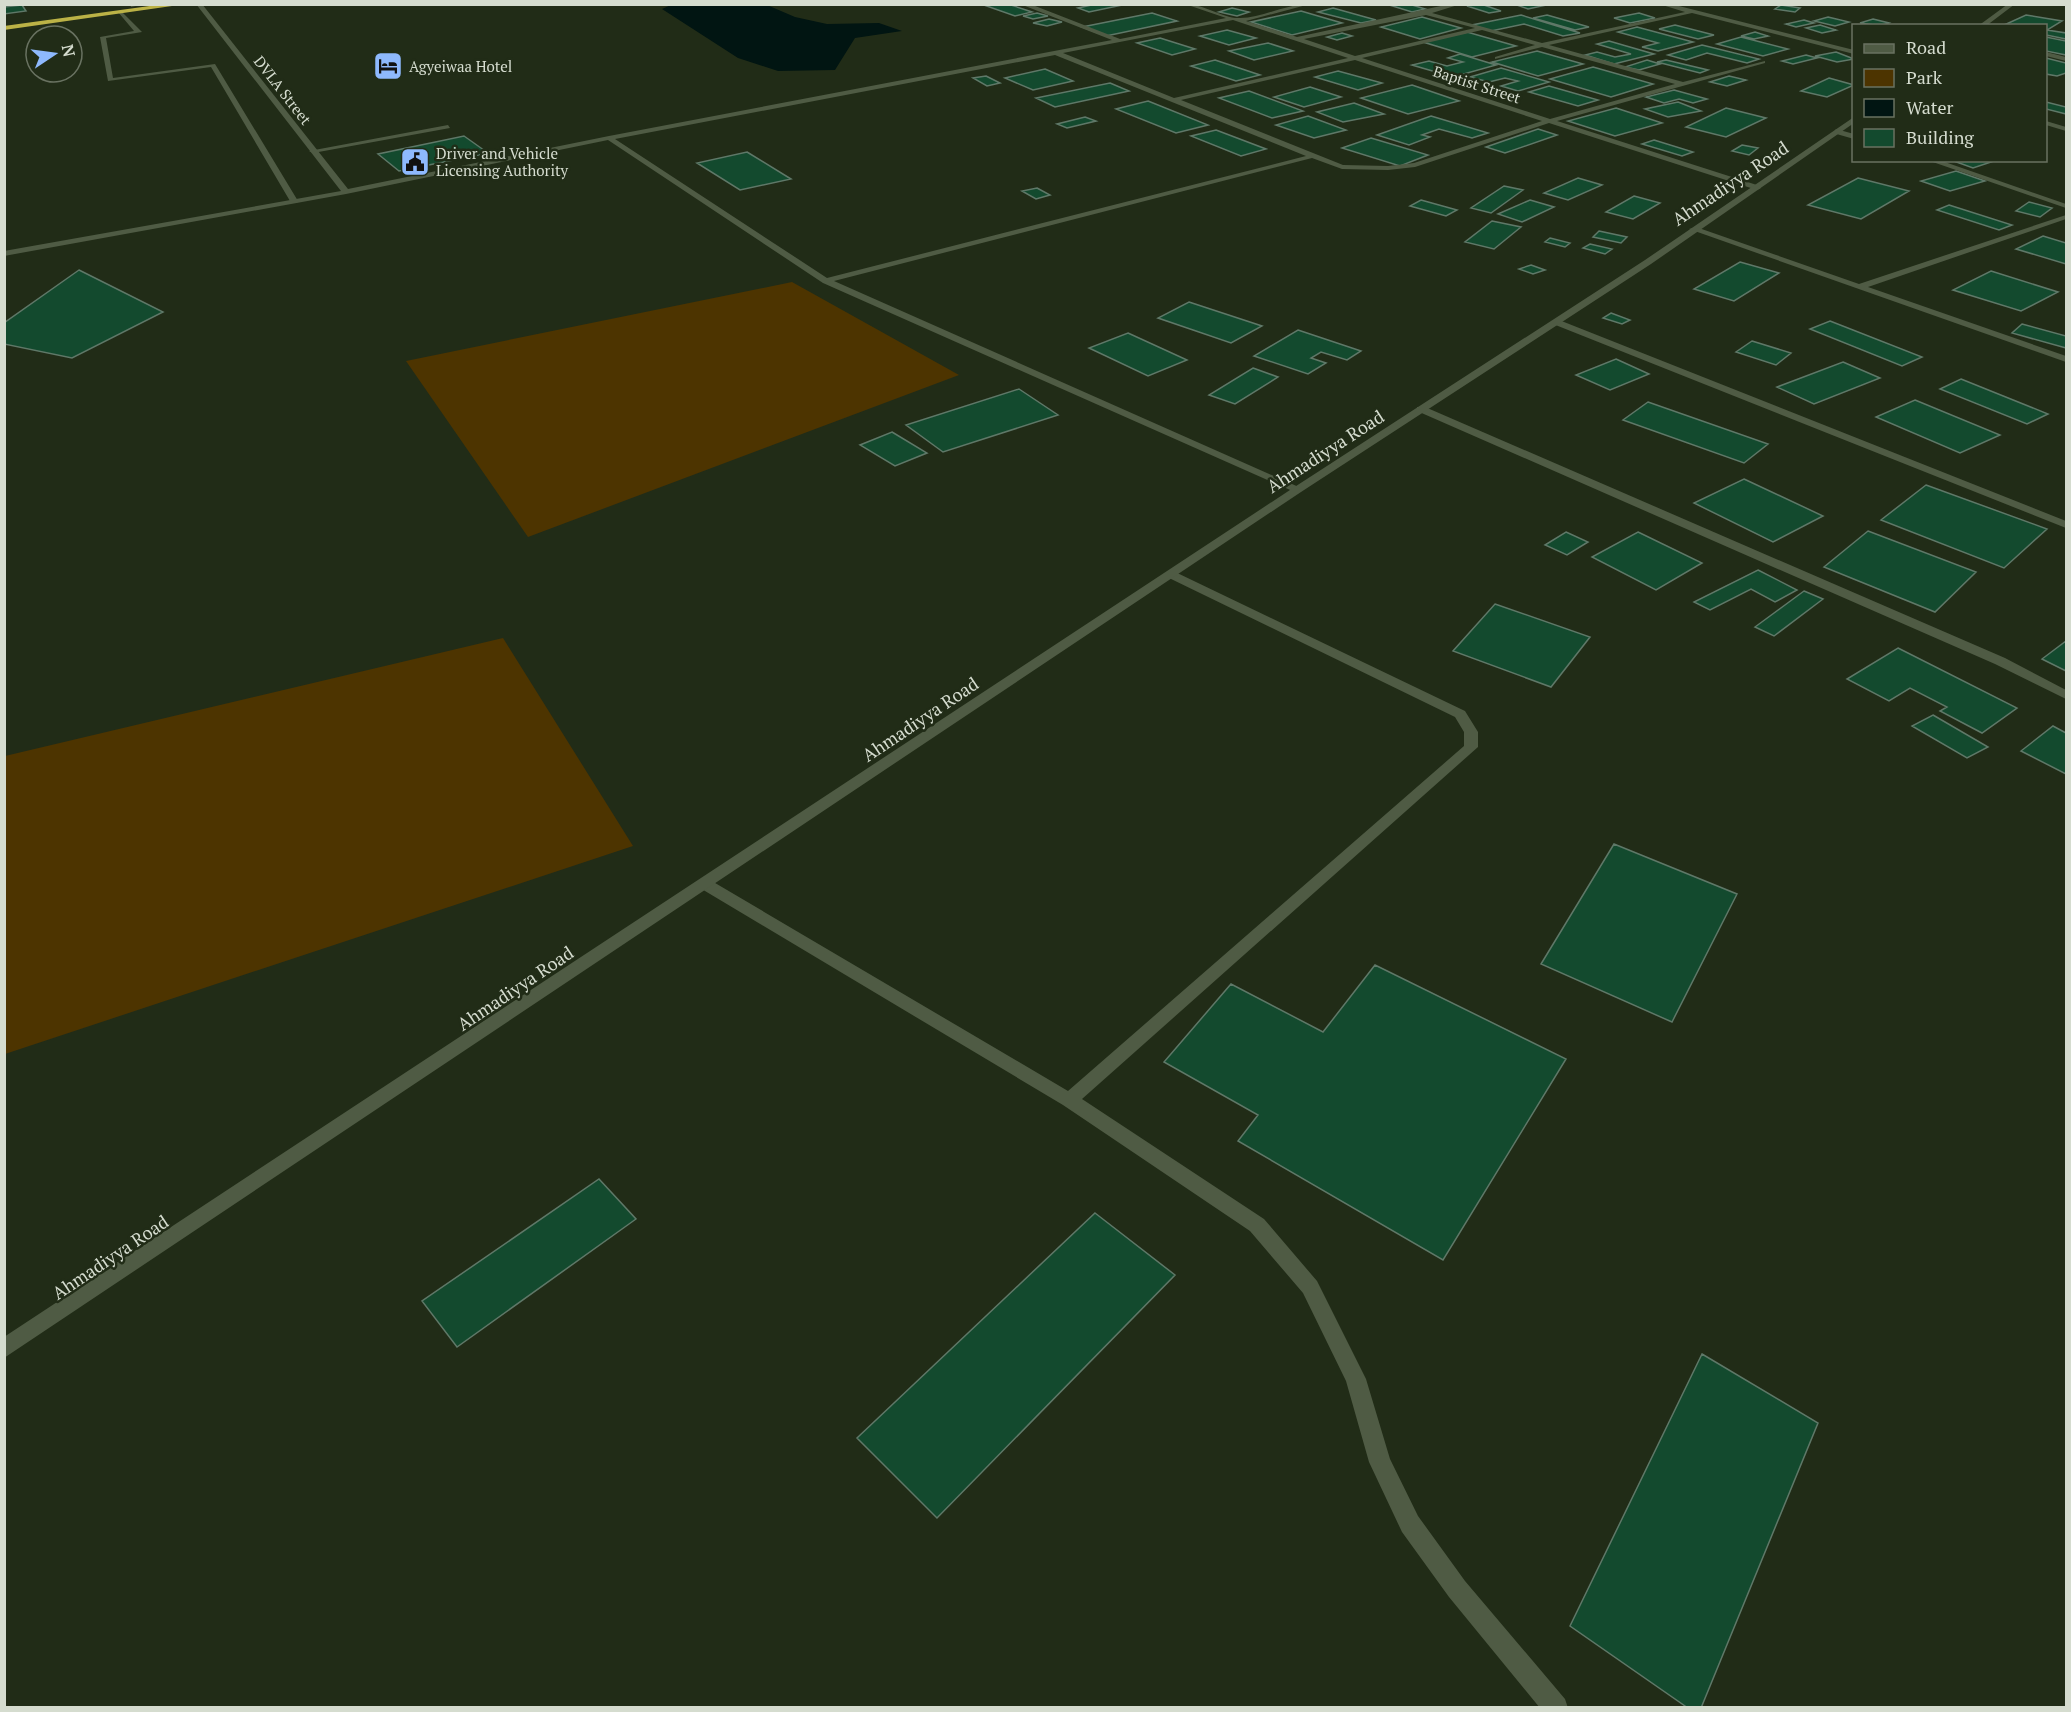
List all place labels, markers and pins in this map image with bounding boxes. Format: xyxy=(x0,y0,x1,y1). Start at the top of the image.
hotel icon: Agyeiwaa Hotel xyxy=(372,50,404,82)
place label: Agyeiwaa Hotel xyxy=(409,56,512,76)
place label: Driver and Vehicle Licensing Authority xyxy=(436,143,568,180)
public building icon: Driver and Vehicle Licensing Authority xyxy=(399,146,431,178)

